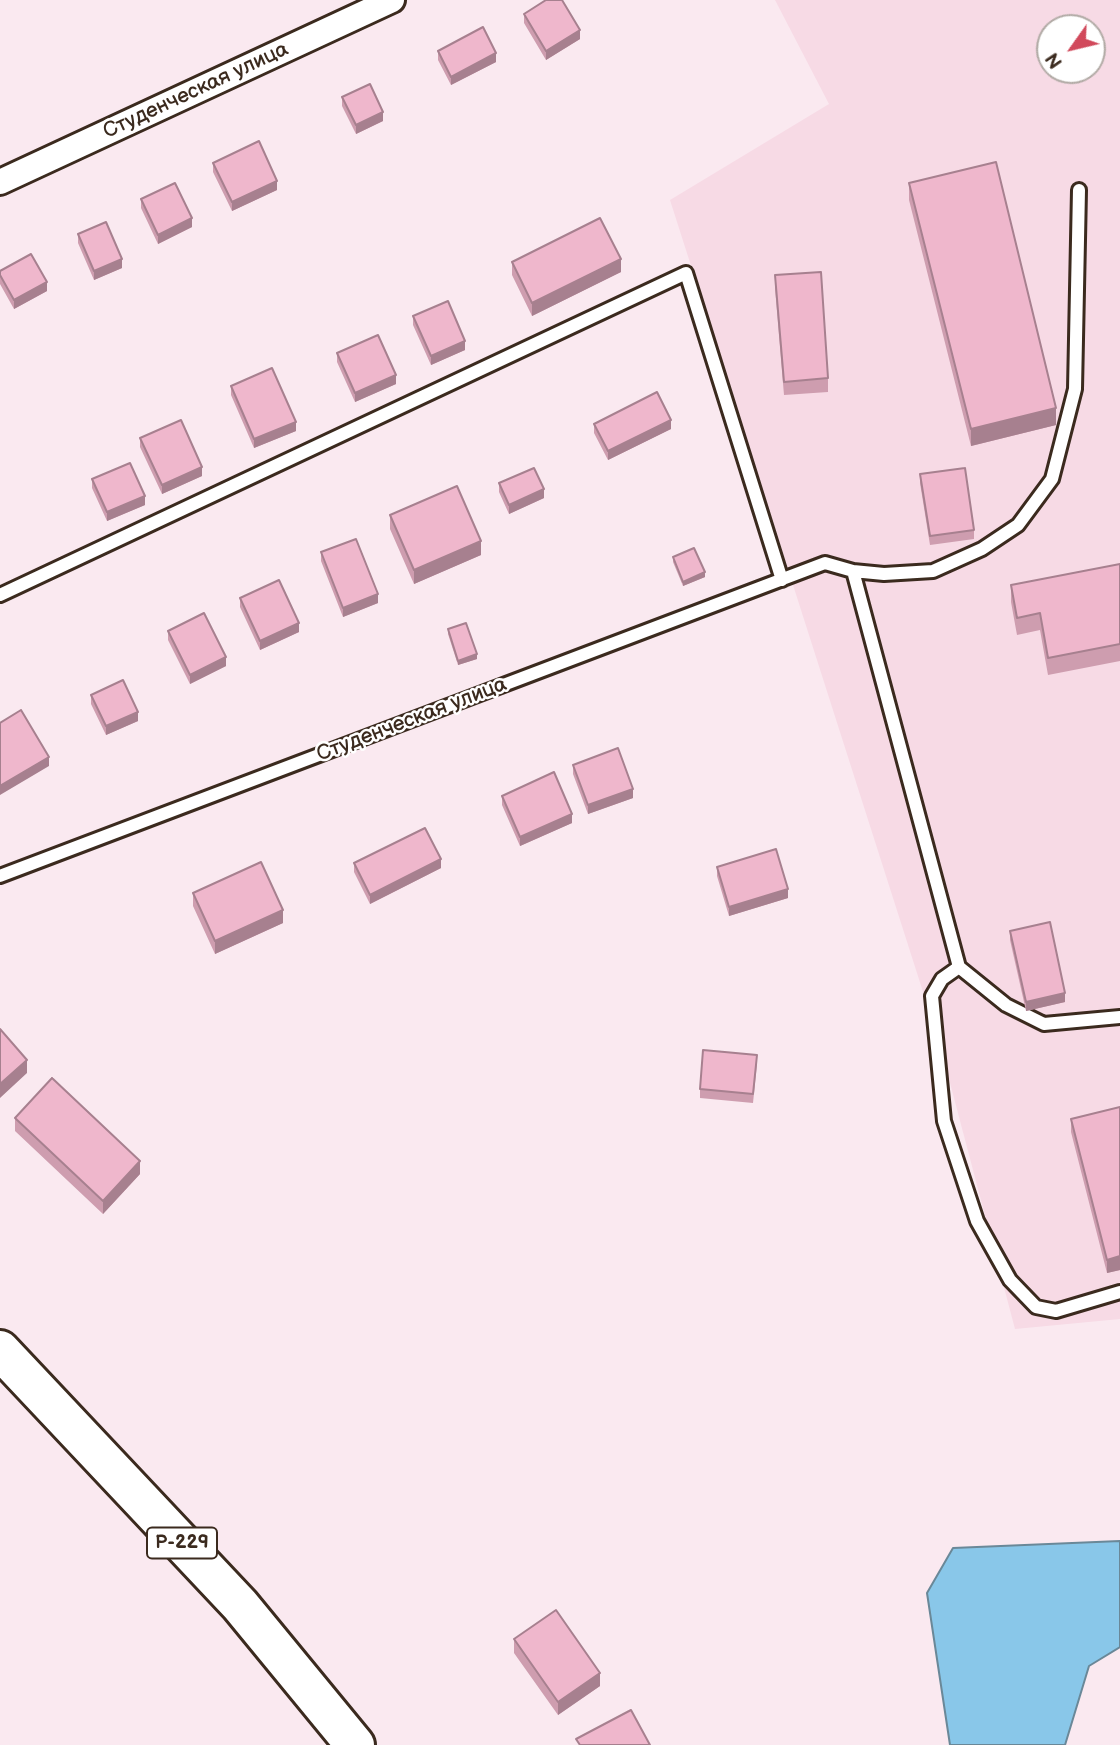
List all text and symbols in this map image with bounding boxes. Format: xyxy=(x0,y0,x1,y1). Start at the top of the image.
north arrow xyxy=(1036,14,1106,84)
street label: Студенческая улица xyxy=(99,37,293,145)
text: N xyxy=(1041,48,1068,72)
street label: Студенческая улица xyxy=(313,672,511,768)
road number: Р-229 xyxy=(147,1527,217,1558)

